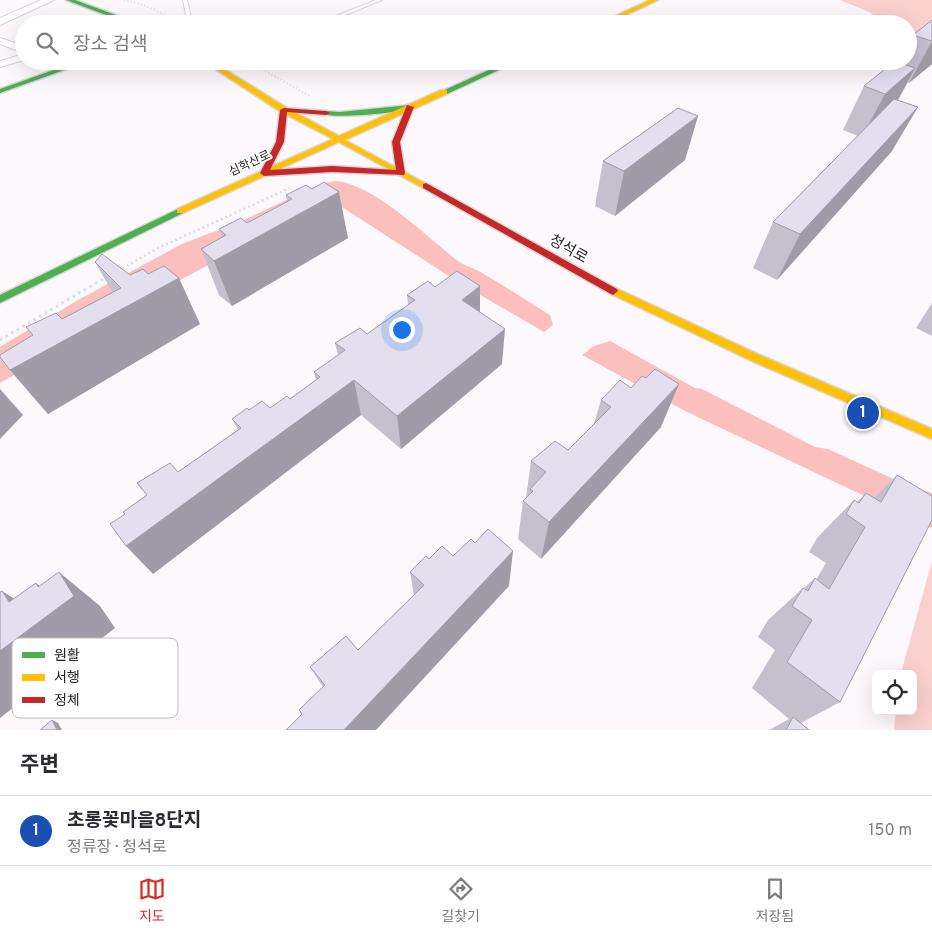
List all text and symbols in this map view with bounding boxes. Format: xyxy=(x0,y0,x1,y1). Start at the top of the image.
search box xyxy=(15,15,917,70)
icon: search xyxy=(33,29,61,57)
text: 장소 검색 xyxy=(73,33,147,57)
street label: 심학산로 xyxy=(227,147,273,181)
street label: 청석로 xyxy=(545,232,591,268)
your location xyxy=(389,317,415,343)
pin: 1 xyxy=(847,394,879,432)
legend xyxy=(12,638,178,718)
text: 원활 xyxy=(54,648,80,665)
text: 서행 xyxy=(54,670,80,687)
map controls xyxy=(872,670,917,715)
button: locate xyxy=(872,670,917,715)
text: 정체 xyxy=(54,693,80,710)
text: 주변 xyxy=(20,752,59,779)
text: 초롱꽃마을8단지 xyxy=(67,809,201,833)
text: 1 xyxy=(33,821,39,841)
text: 150 m xyxy=(869,821,912,841)
text: 정류장 · 청석로 xyxy=(67,838,166,858)
tab: 지도 xyxy=(138,875,166,926)
tab: 길찾기 xyxy=(441,875,480,926)
tab: 저장됨 xyxy=(756,875,794,926)

